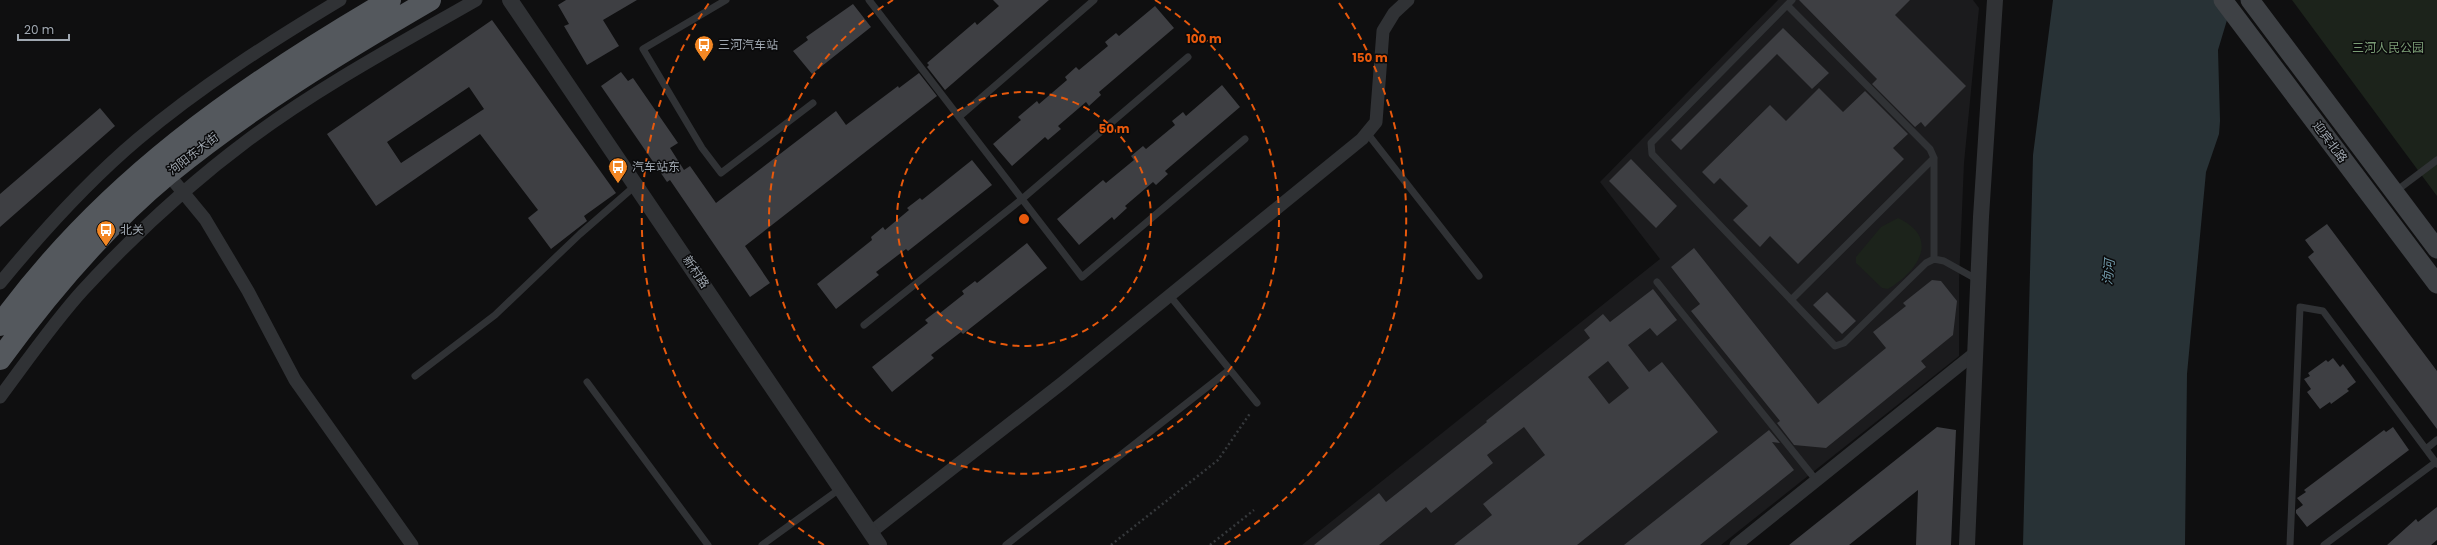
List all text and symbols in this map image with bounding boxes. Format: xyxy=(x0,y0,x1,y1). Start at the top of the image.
scale bar xyxy=(18,16,69,42)
text: 20 m xyxy=(24,21,54,38)
text: 100 m xyxy=(1186,30,1222,47)
bus stop icon: 三河汽车站 xyxy=(693,34,715,62)
place label: 三河汽车站 xyxy=(718,36,778,53)
park label: 三河人民公园 xyxy=(2352,39,2424,56)
text: 150 m xyxy=(1352,49,1388,66)
street label: 迎宾北路 xyxy=(2309,117,2352,166)
text: 50 m xyxy=(1099,120,1130,137)
street label: 泃阳东大街 xyxy=(164,128,222,179)
bus stop icon: 汽车站东 xyxy=(607,156,629,184)
place label: 汽车站东 xyxy=(632,158,680,175)
centre of rings xyxy=(1017,212,1031,226)
bus stop icon: 北关 xyxy=(95,219,117,247)
place label: 北关 xyxy=(120,221,144,238)
street label: 新村路 xyxy=(679,252,714,291)
water label: 泃河 xyxy=(2098,255,2119,286)

